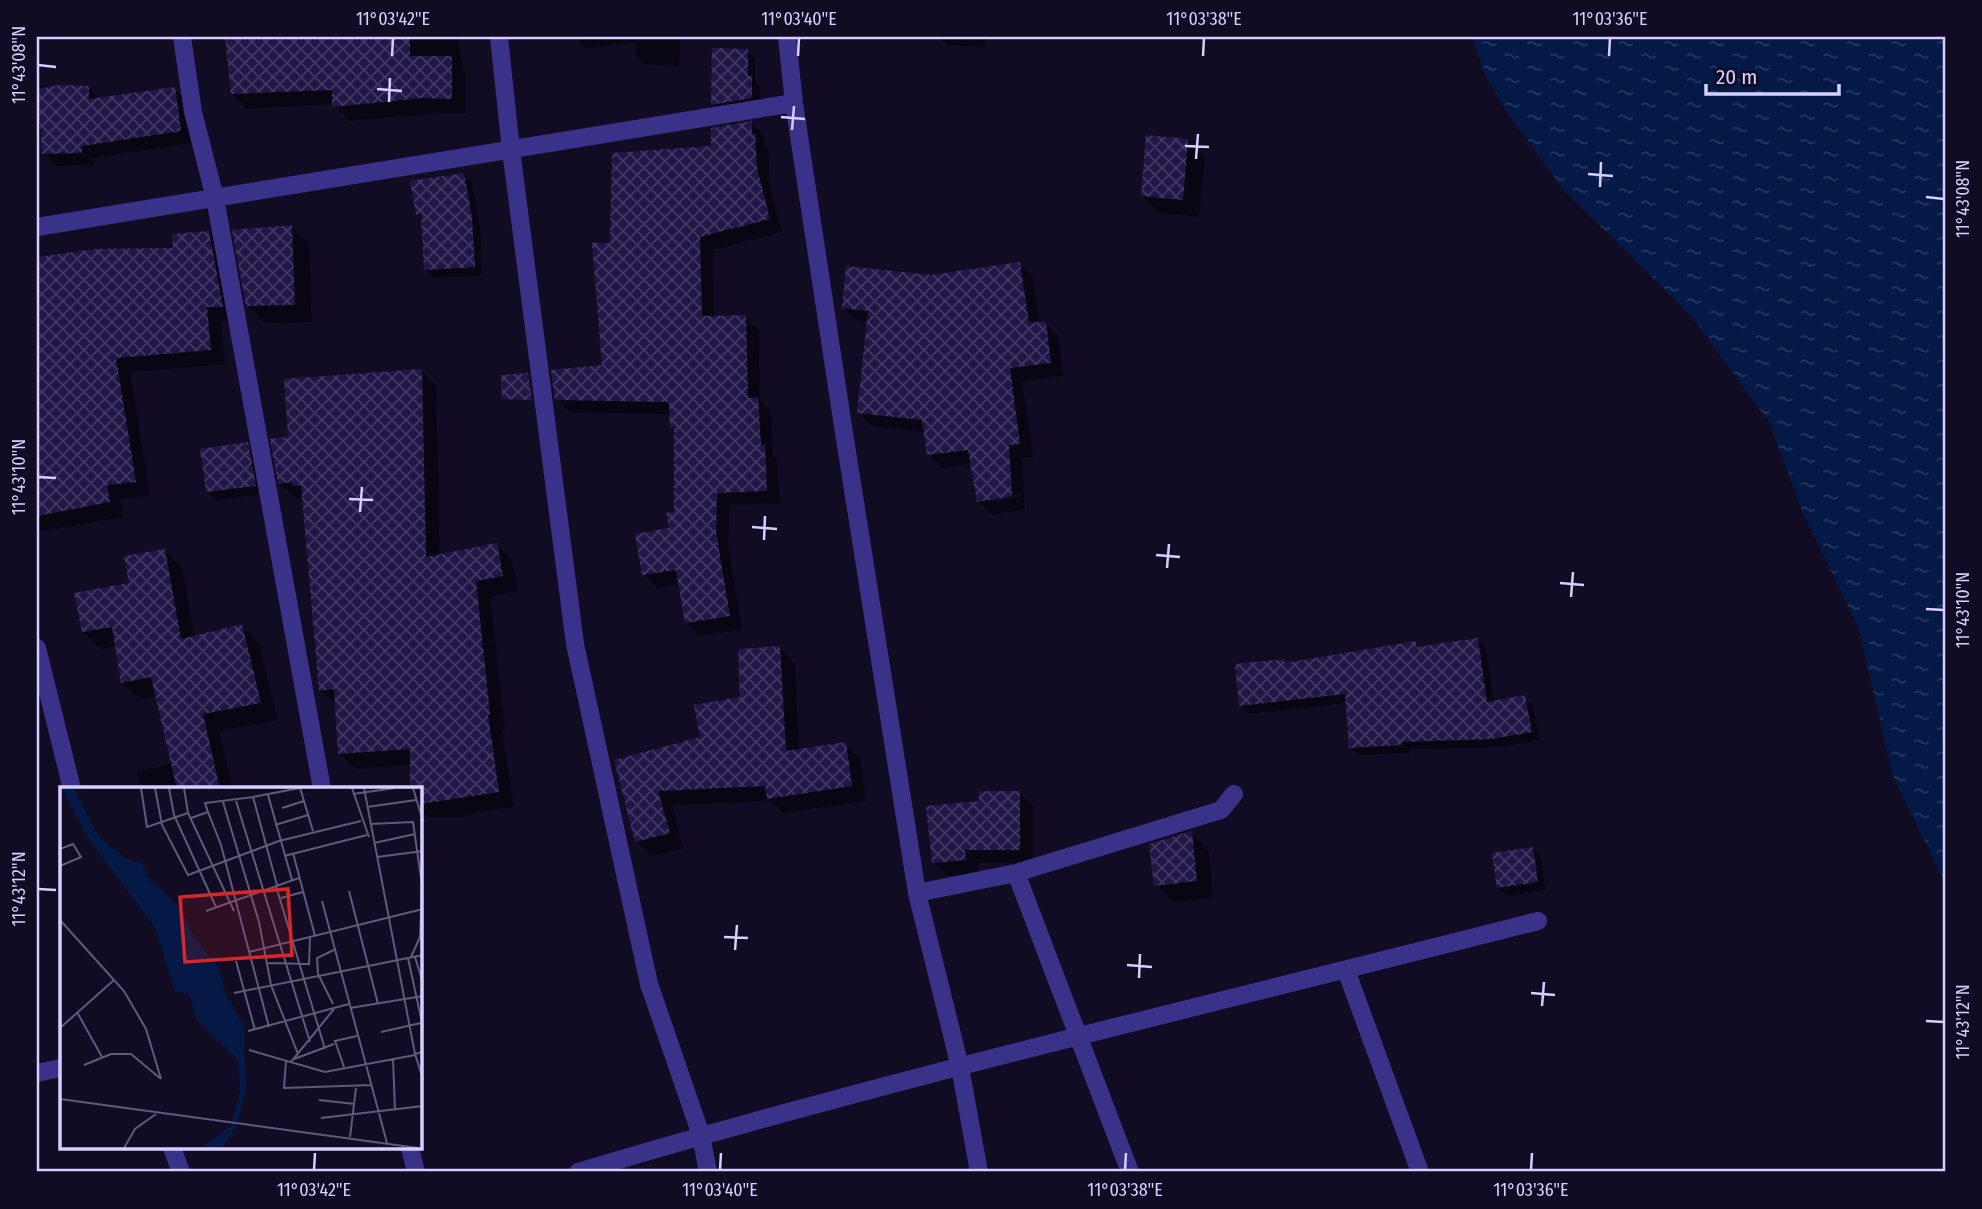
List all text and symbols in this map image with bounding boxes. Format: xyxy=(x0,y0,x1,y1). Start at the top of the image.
text: 11°03'42"E xyxy=(356,8,430,30)
text: 11°03'40"E xyxy=(761,8,837,30)
text: 11°03'38"E xyxy=(1166,8,1242,30)
text: 11°03'36"E xyxy=(1572,8,1648,30)
text: 11°43'08"N xyxy=(8,26,30,104)
scale bar xyxy=(1706,52,1839,96)
text: 20 m xyxy=(1716,64,1757,90)
text: 11°43'08"N xyxy=(1952,160,1974,238)
text: 11°43'10"N xyxy=(8,439,30,515)
text: 11°43'10"N xyxy=(1952,572,1974,648)
inset map xyxy=(60,787,422,1150)
text: 11°43'12"N xyxy=(8,851,30,927)
text: 11°43'12"N xyxy=(1952,984,1974,1060)
text: 11°03'42"E xyxy=(277,1179,351,1201)
text: 11°03'40"E xyxy=(682,1179,758,1201)
text: 11°03'38"E xyxy=(1087,1179,1163,1201)
text: 11°03'36"E xyxy=(1493,1179,1569,1201)

